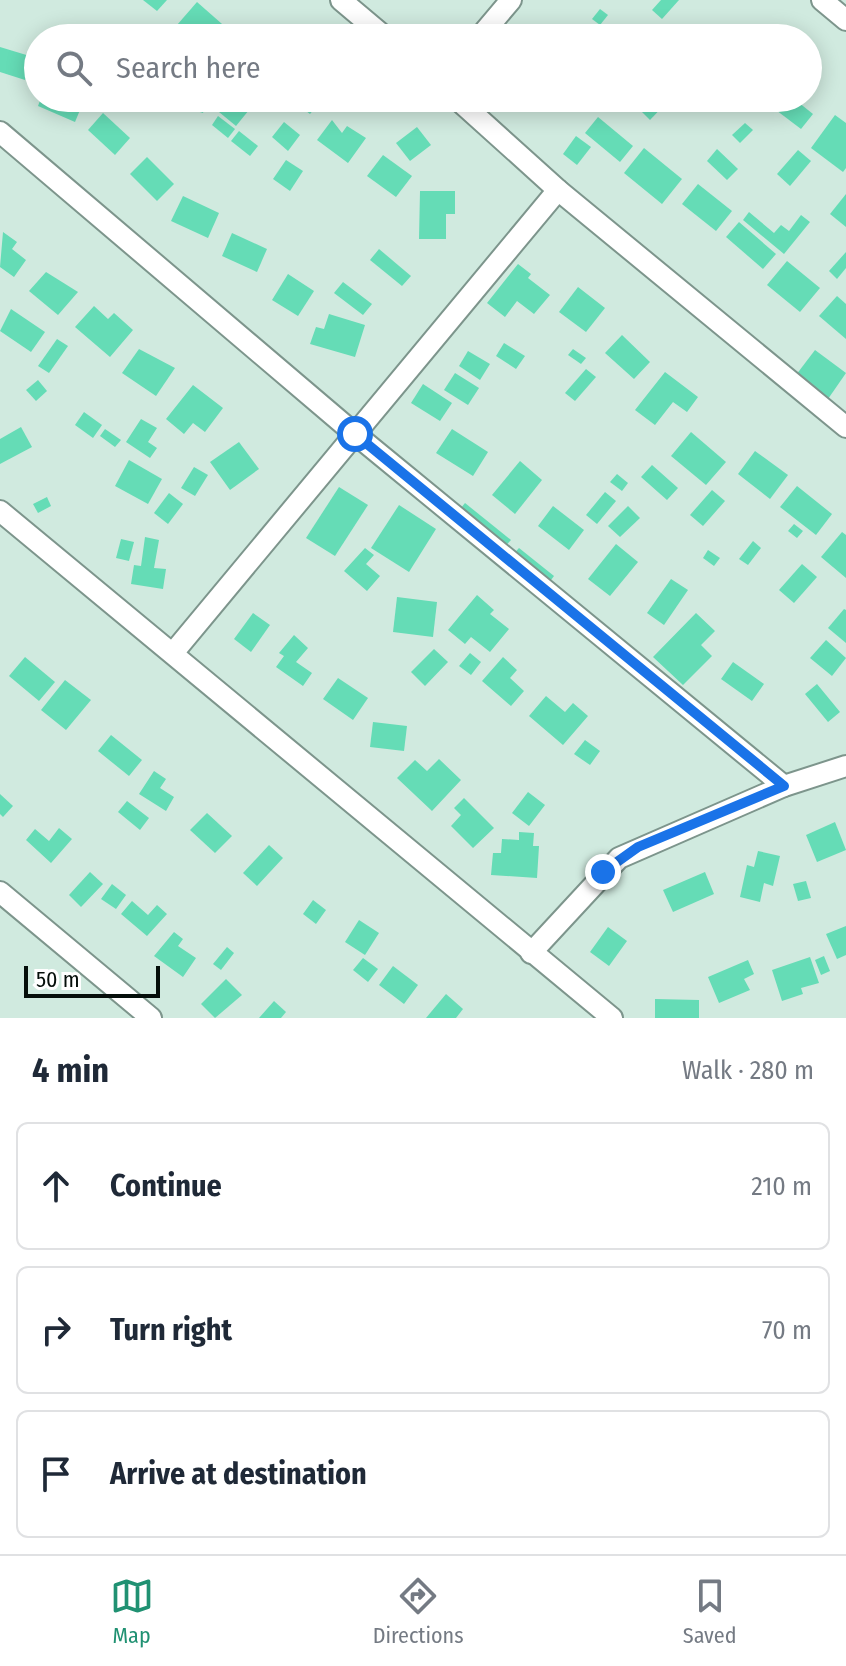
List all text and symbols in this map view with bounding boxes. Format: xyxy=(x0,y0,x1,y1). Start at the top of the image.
search box xyxy=(24,24,822,112)
icon: search xyxy=(52,46,96,90)
text: Search here xyxy=(116,50,261,86)
route start xyxy=(337,416,373,452)
route end xyxy=(585,854,621,890)
scale bar xyxy=(24,962,160,998)
text: 50 m xyxy=(36,966,80,993)
text: 4 min xyxy=(32,1050,109,1091)
text: Walk · 280 m xyxy=(682,1055,814,1086)
icon: ahead xyxy=(34,1164,78,1208)
text: Continue xyxy=(110,1168,222,1204)
text: 210 m xyxy=(751,1171,812,1202)
icon: right xyxy=(34,1308,78,1352)
text: Turn right xyxy=(110,1312,232,1348)
text: 70 m xyxy=(762,1315,812,1346)
icon: arrive xyxy=(34,1452,78,1496)
text: Arrive at destination xyxy=(110,1456,367,1492)
tab: Map xyxy=(110,1574,154,1649)
tab: Directions xyxy=(373,1574,464,1649)
tab: Saved xyxy=(683,1574,736,1649)

